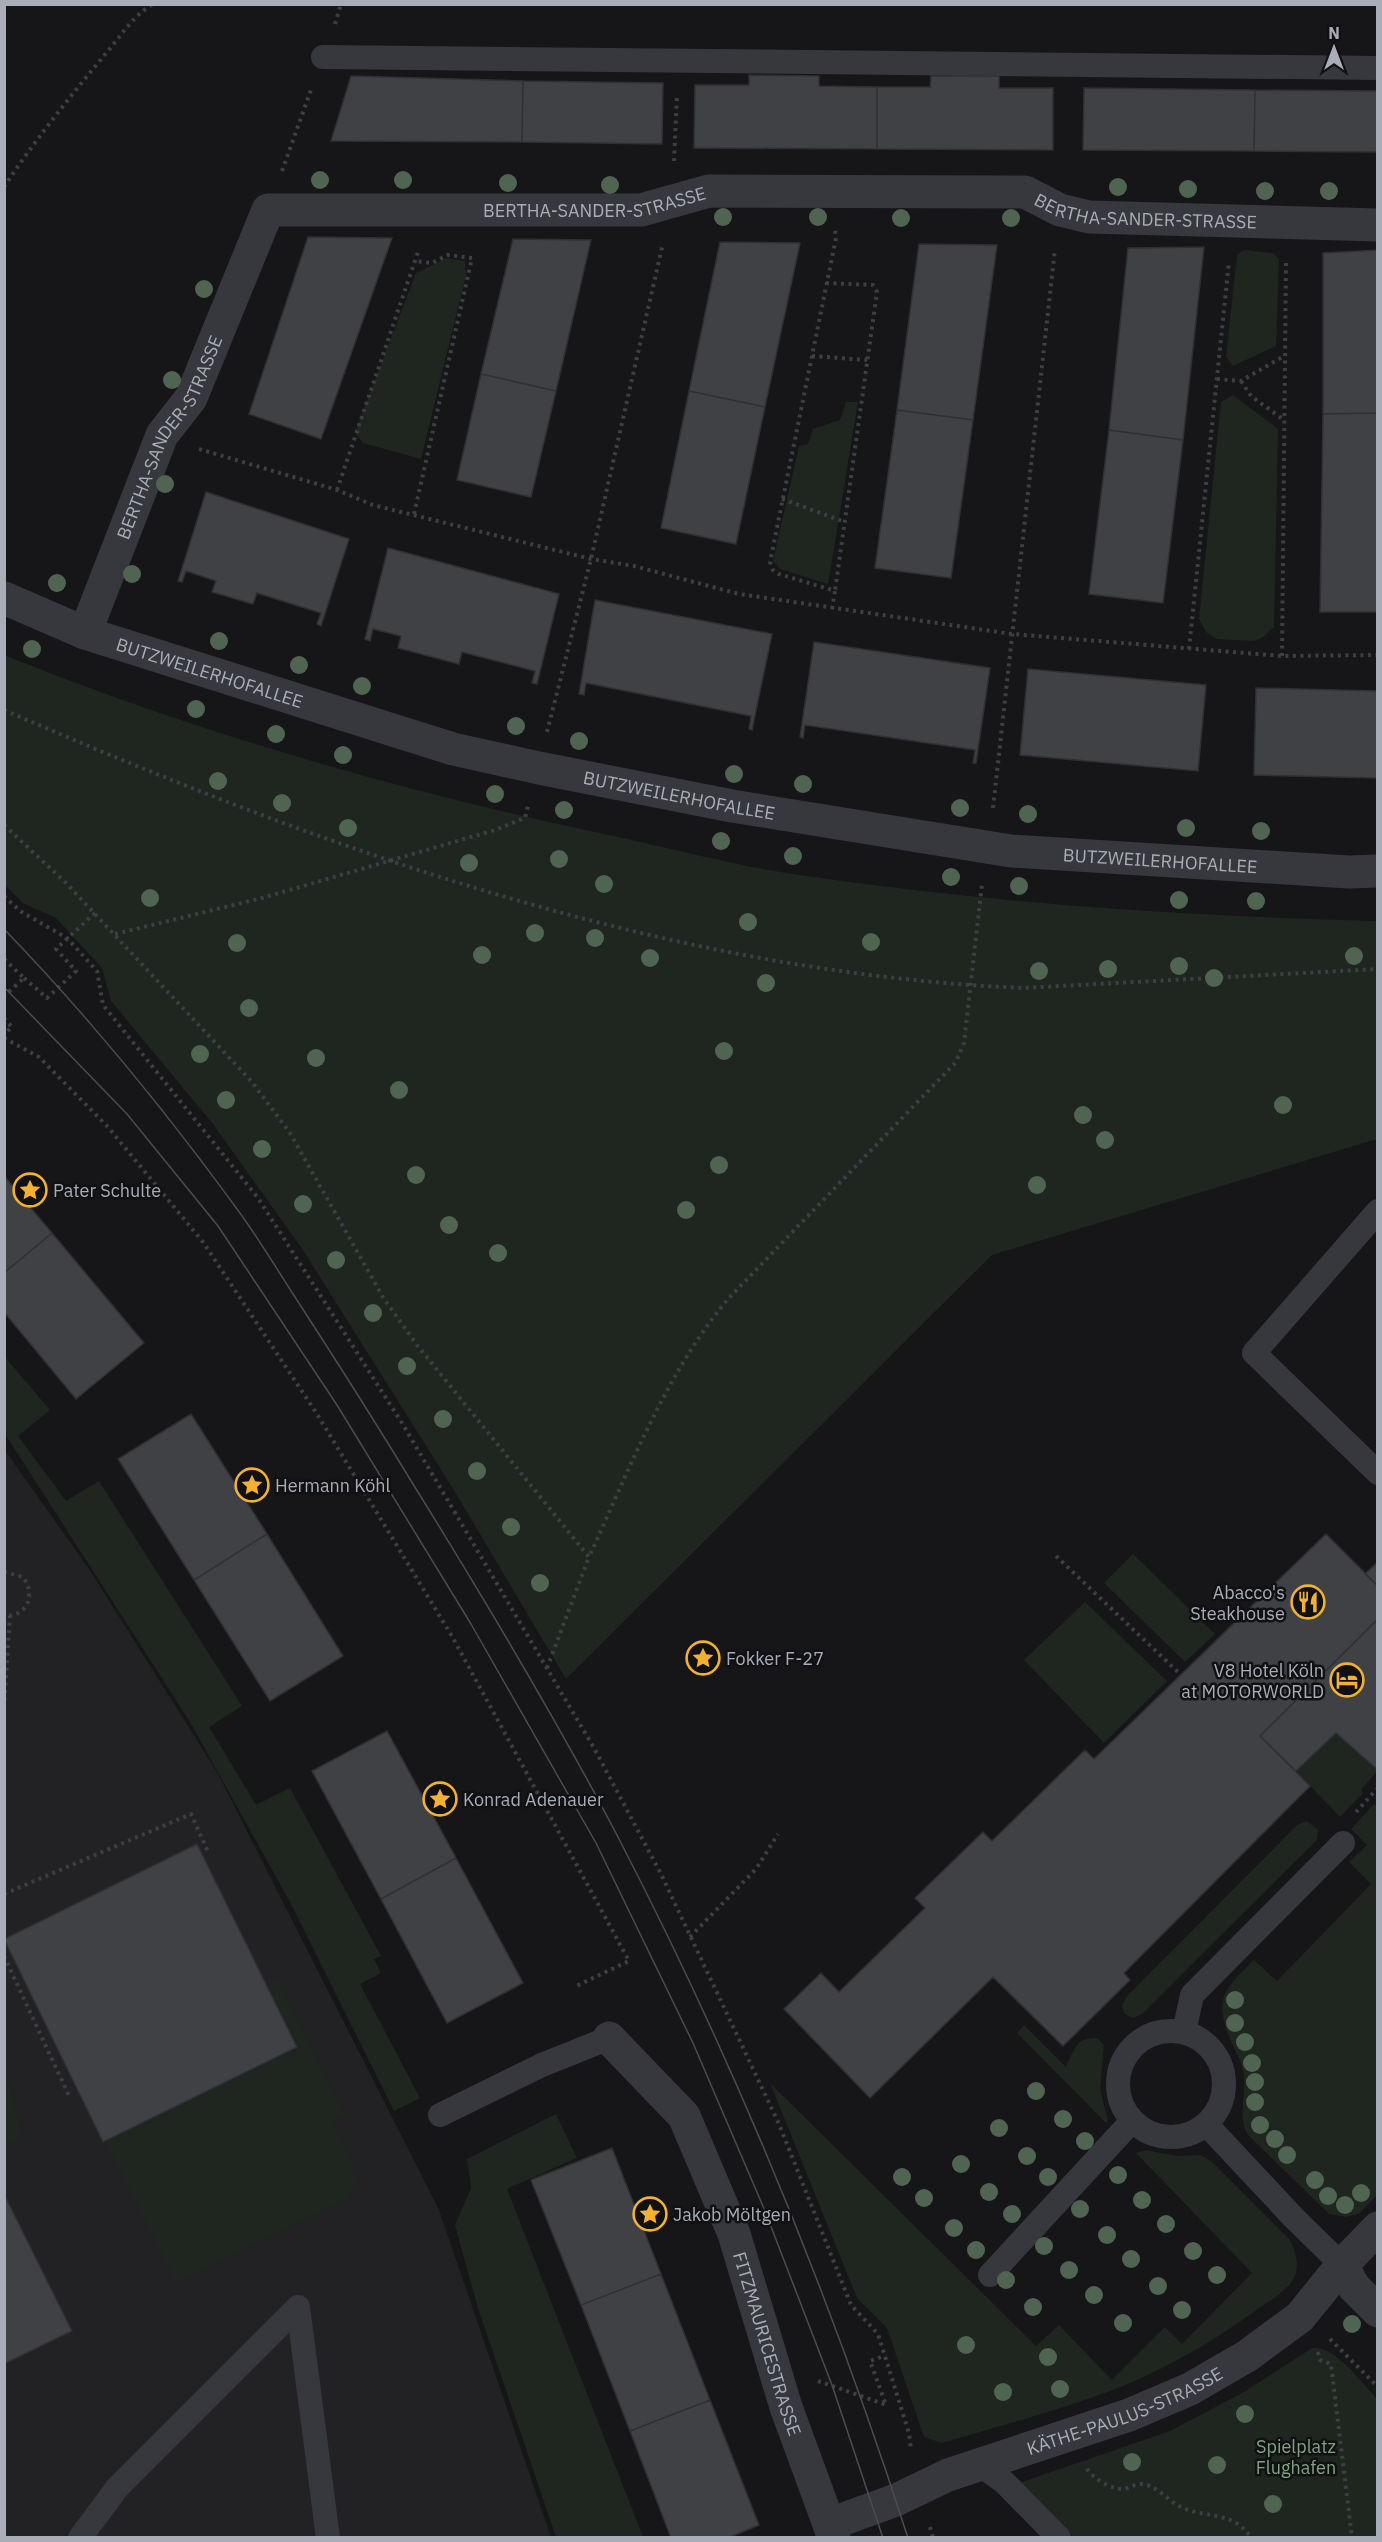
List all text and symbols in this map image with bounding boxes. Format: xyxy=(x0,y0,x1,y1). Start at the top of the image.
north arrow xyxy=(1304,18,1364,78)
text: N xyxy=(1328,23,1340,43)
street label: BERTHA-SANDER-STRASSE xyxy=(483,181,708,222)
street label: BERTHA-SANDER-STRASSE xyxy=(1031,187,1257,233)
street label: BERTHA-SANDER-STRASSE xyxy=(111,332,227,542)
street label: BUTZWEILERHOFALLEE xyxy=(113,632,306,713)
street label: BUTZWEILERHOFALLEE xyxy=(581,765,777,824)
street label: BUTZWEILERHOFALLEE xyxy=(1062,843,1258,878)
place icon: Pater Schulte xyxy=(12,1172,48,1208)
place label: Pater Schulte xyxy=(53,1179,161,1202)
place icon: Hermann Köhl xyxy=(234,1467,270,1503)
place label: Hermann Köhl xyxy=(275,1474,391,1497)
place label: Abacco's Steakhouse xyxy=(1190,1581,1285,1625)
restaurant icon: Abacco's Steakhouse xyxy=(1290,1584,1326,1620)
place icon: Fokker F-27 xyxy=(685,1640,721,1676)
place label: Fokker F-27 xyxy=(726,1647,824,1670)
place label: V8 Hotel Köln at MOTORWORLD xyxy=(1181,1659,1324,1703)
hotel icon: V8 Hotel Köln at MOTORWORLD xyxy=(1329,1662,1365,1698)
place icon: Konrad Adenauer xyxy=(422,1781,458,1817)
place label: Konrad Adenauer xyxy=(463,1788,604,1811)
place icon: Jakob Möltgen xyxy=(632,2196,668,2232)
place label: Jakob Möltgen xyxy=(673,2203,791,2226)
street label: FITZMAURICESTRASSE xyxy=(728,2249,807,2439)
street label: KÄTHE-PAULUS-STRASSE xyxy=(1024,2361,1227,2460)
park label: Spielplatz Flughafen xyxy=(1256,2435,1336,2479)

